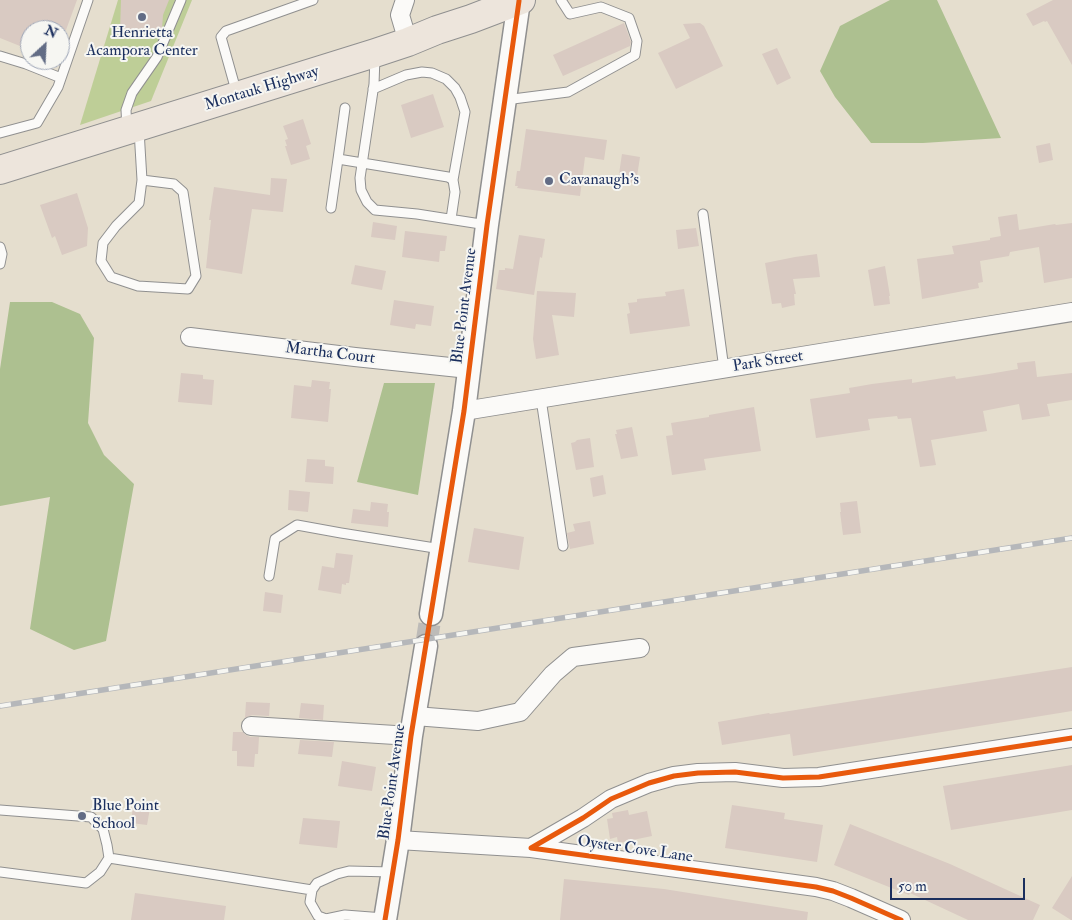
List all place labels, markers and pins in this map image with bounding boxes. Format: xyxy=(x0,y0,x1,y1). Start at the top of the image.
marker: Henrietta Acampora Center xyxy=(136,11,148,23)
place label: Henrietta Acampora Center xyxy=(86,24,198,62)
place label: Cavanaugh's xyxy=(559,171,639,191)
marker: Cavanaugh's xyxy=(543,175,555,187)
place label: Blue Point School xyxy=(92,797,159,835)
marker: Blue Point School xyxy=(76,810,88,822)

